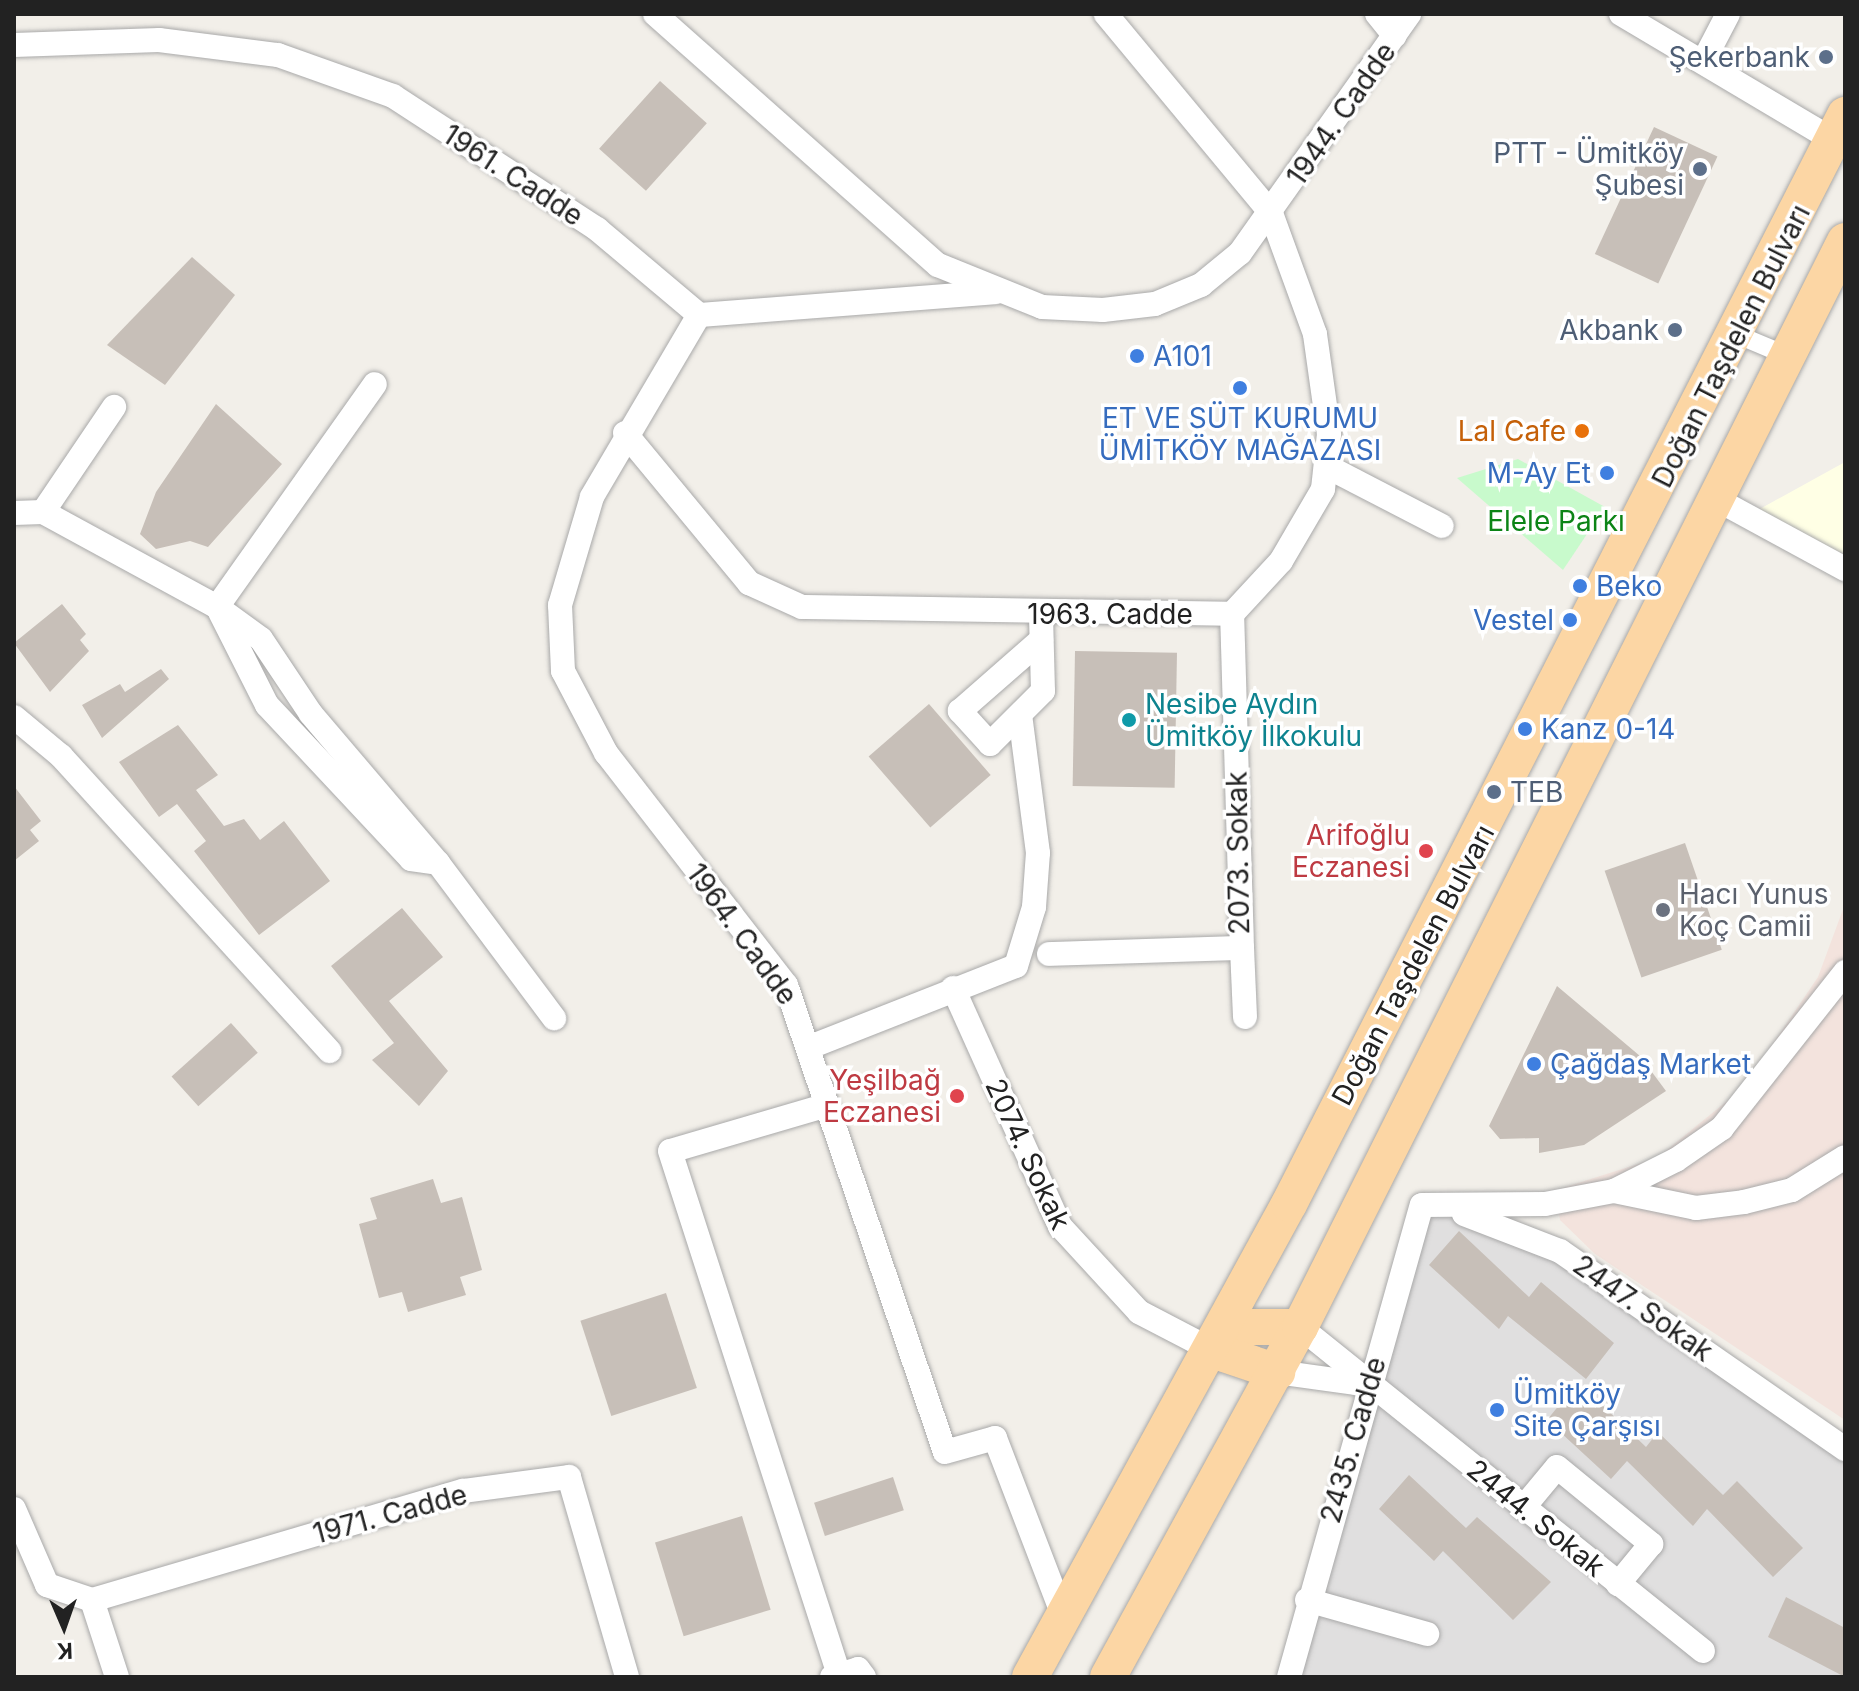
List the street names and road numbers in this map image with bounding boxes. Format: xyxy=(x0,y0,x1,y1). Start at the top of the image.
street label: 1944. Cadde xyxy=(1279,36,1403,192)
street label: 1961. Cadde xyxy=(437,117,589,233)
street label: Doğan Taşdelen Bulvarı xyxy=(1645,199,1817,493)
street label: 1963. Cadde xyxy=(1027,597,1193,631)
street label: 2073. Sokak xyxy=(1220,771,1256,935)
street label: Doğan Taşdelen Bulvarı xyxy=(1325,819,1501,1111)
street label: 1964. Cadde xyxy=(680,857,804,1011)
street label: 2074. Sokak xyxy=(978,1073,1078,1235)
street label: 2447. Sokak xyxy=(1567,1248,1719,1368)
street label: 2435. Cadde xyxy=(1313,1353,1393,1527)
street label: 2444. Sokak xyxy=(1460,1452,1612,1584)
street label: 1971. Cadde xyxy=(309,1477,471,1551)

